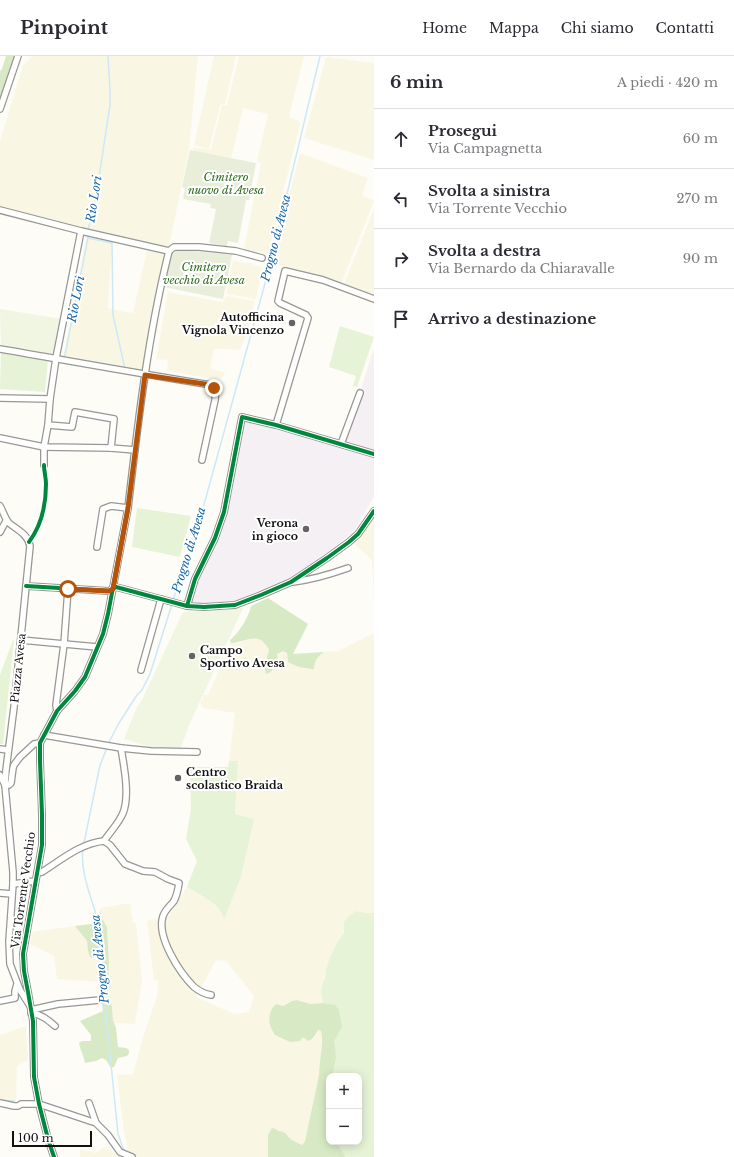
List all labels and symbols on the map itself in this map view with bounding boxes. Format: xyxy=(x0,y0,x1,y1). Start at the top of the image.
park label: Cimitero nuovo di Avesa xyxy=(188,170,264,197)
water label: Rio Lori xyxy=(82,174,105,224)
water label: Progno di Avesa xyxy=(257,193,294,284)
park label: Cimitero vecchio di Avesa xyxy=(163,260,245,287)
water label: Rio Lorì xyxy=(63,274,88,324)
place label: Autofficina Vignola Vincenzo xyxy=(181,310,285,337)
marker: Autofficina Vignola Vincenzo xyxy=(287,318,297,328)
route end xyxy=(205,379,223,397)
water label: Progno di Avesa xyxy=(168,505,209,596)
place label: Verona in gioco xyxy=(252,516,299,543)
marker: Verona in gioco xyxy=(301,524,311,534)
route start xyxy=(59,580,77,598)
street label: Piazza Avesa xyxy=(7,632,29,704)
place label: Campo Sportivo Avesa xyxy=(200,643,286,670)
marker: Campo Sportivo Avesa xyxy=(187,651,197,661)
place label: Centro scolastico Braida xyxy=(186,765,284,792)
marker: Centro scolastico Braida xyxy=(173,773,183,783)
street label: Via Torrente Vecchio xyxy=(8,831,38,950)
water label: Progno di Avesa xyxy=(87,914,112,1005)
scale bar xyxy=(12,1129,92,1148)

